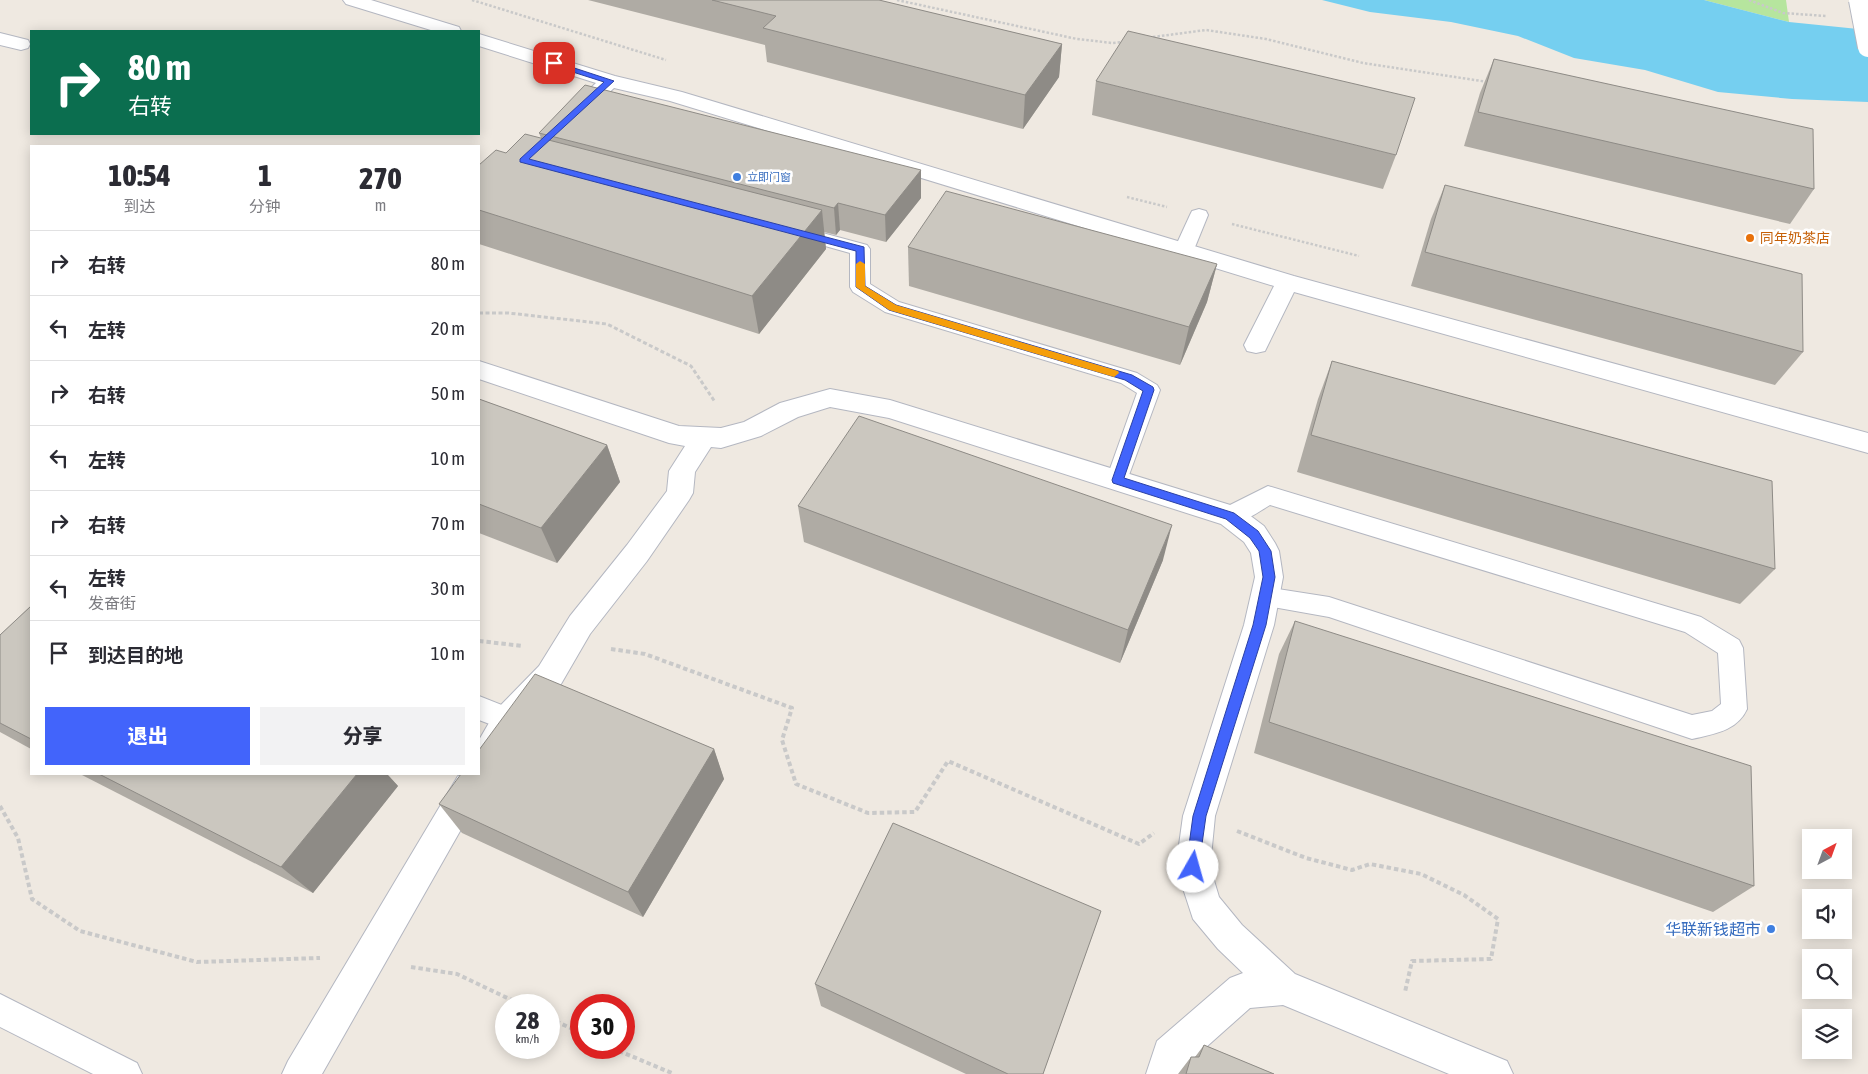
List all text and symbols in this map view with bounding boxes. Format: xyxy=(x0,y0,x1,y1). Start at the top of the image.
pin xyxy=(533,42,575,84)
text: 80 m xyxy=(128,47,191,87)
icon: arrive xyxy=(540,49,568,77)
icon: right xyxy=(45,50,110,115)
text: 右转 xyxy=(128,93,172,119)
text: 10:54 xyxy=(108,158,171,192)
text: 1 xyxy=(258,158,272,192)
text: 270 xyxy=(359,161,402,195)
marker: 立即门窗 xyxy=(731,171,743,183)
place label: 立即门窗 xyxy=(747,171,791,183)
text: m xyxy=(375,196,386,214)
text: 到达 xyxy=(123,197,156,215)
text: 分钟 xyxy=(249,197,281,215)
place label: 同年奶茶店 xyxy=(1760,230,1830,246)
marker: 同年奶茶店 xyxy=(1744,232,1756,244)
icon: right xyxy=(45,249,73,277)
text: 80 m xyxy=(431,252,465,274)
text: 右转 xyxy=(88,254,126,276)
icon: left xyxy=(45,314,73,342)
text: 20 m xyxy=(431,317,465,339)
text: 左转 xyxy=(88,319,126,341)
icon: right xyxy=(45,379,73,407)
text: 50 m xyxy=(431,382,465,404)
text: 右转 xyxy=(88,384,126,406)
icon: left xyxy=(45,444,73,472)
text: 10 m xyxy=(431,447,465,469)
text: 左转 xyxy=(88,449,126,471)
icon: right xyxy=(45,509,73,537)
text: 70 m xyxy=(431,512,465,534)
text: 右转 xyxy=(88,514,126,536)
text: 左转 xyxy=(88,567,126,589)
icon: left xyxy=(45,574,73,602)
text: 30 m xyxy=(431,577,465,599)
text: 发奋街 xyxy=(88,594,136,612)
icon: arrive xyxy=(45,639,73,667)
text: 10 m xyxy=(431,642,465,664)
text: 到达目的地 xyxy=(88,644,183,666)
button: 退出 xyxy=(45,707,250,765)
button: 分享 xyxy=(260,707,465,765)
north arrow xyxy=(1802,829,1852,879)
map controls xyxy=(1802,829,1852,1059)
position arrow xyxy=(1166,840,1218,892)
button: sound xyxy=(1802,889,1852,939)
place label: 华联新钱超市 xyxy=(1665,920,1761,938)
marker: 华联新钱超市 xyxy=(1765,923,1777,935)
button: search xyxy=(1802,949,1852,999)
speed limit sign: 30 xyxy=(570,994,635,1059)
text: 28 xyxy=(516,1006,539,1034)
button: layers xyxy=(1802,1009,1852,1059)
text: km/h xyxy=(516,1032,539,1046)

